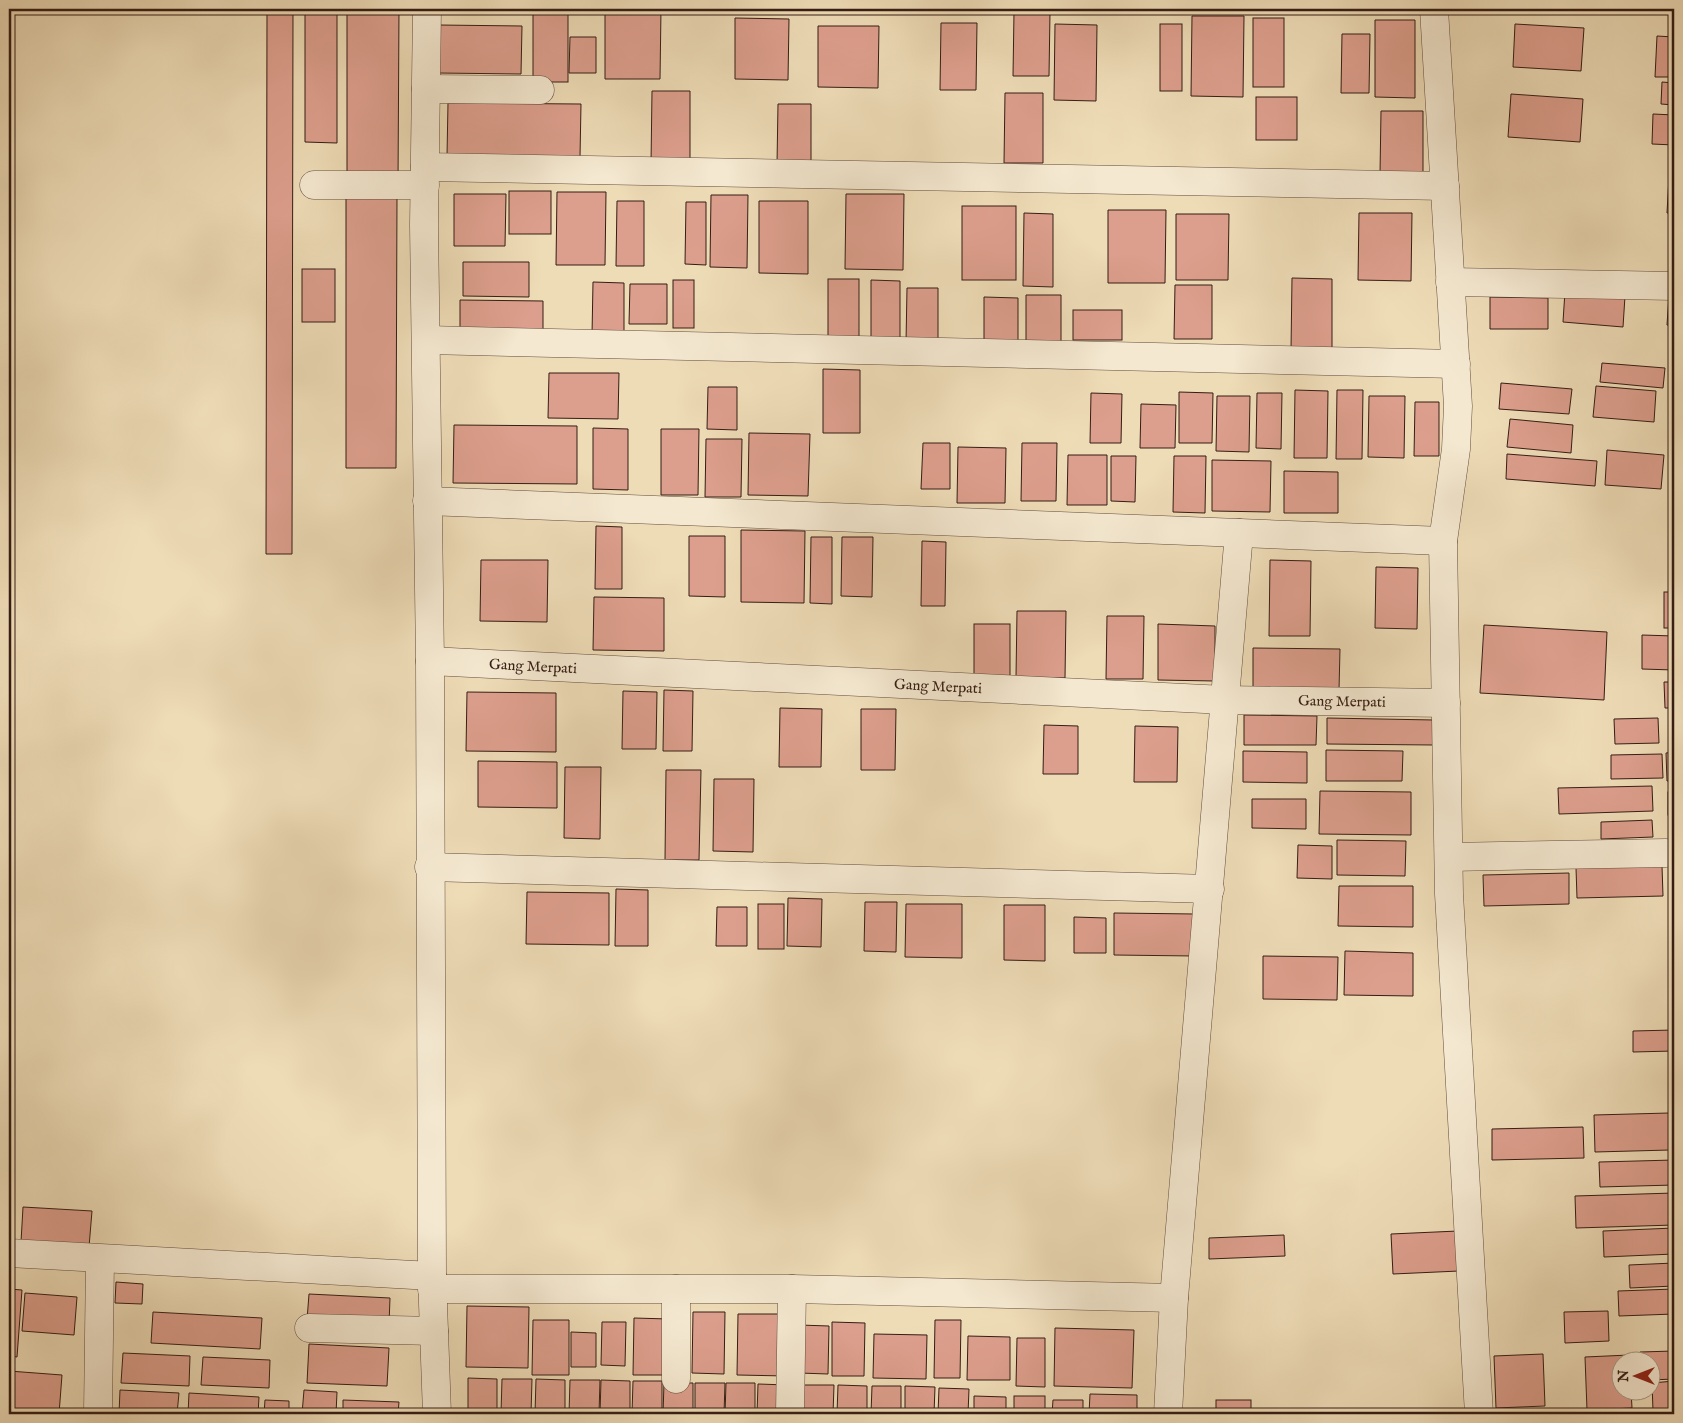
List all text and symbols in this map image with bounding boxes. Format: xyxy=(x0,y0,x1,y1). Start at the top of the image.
street label: Gang Merpati xyxy=(489,655,577,678)
street label: Gang Merpati xyxy=(894,675,982,698)
street label: Gang Merpati xyxy=(1298,691,1386,712)
north arrow xyxy=(1610,1350,1660,1400)
text: N xyxy=(1615,1370,1633,1383)

